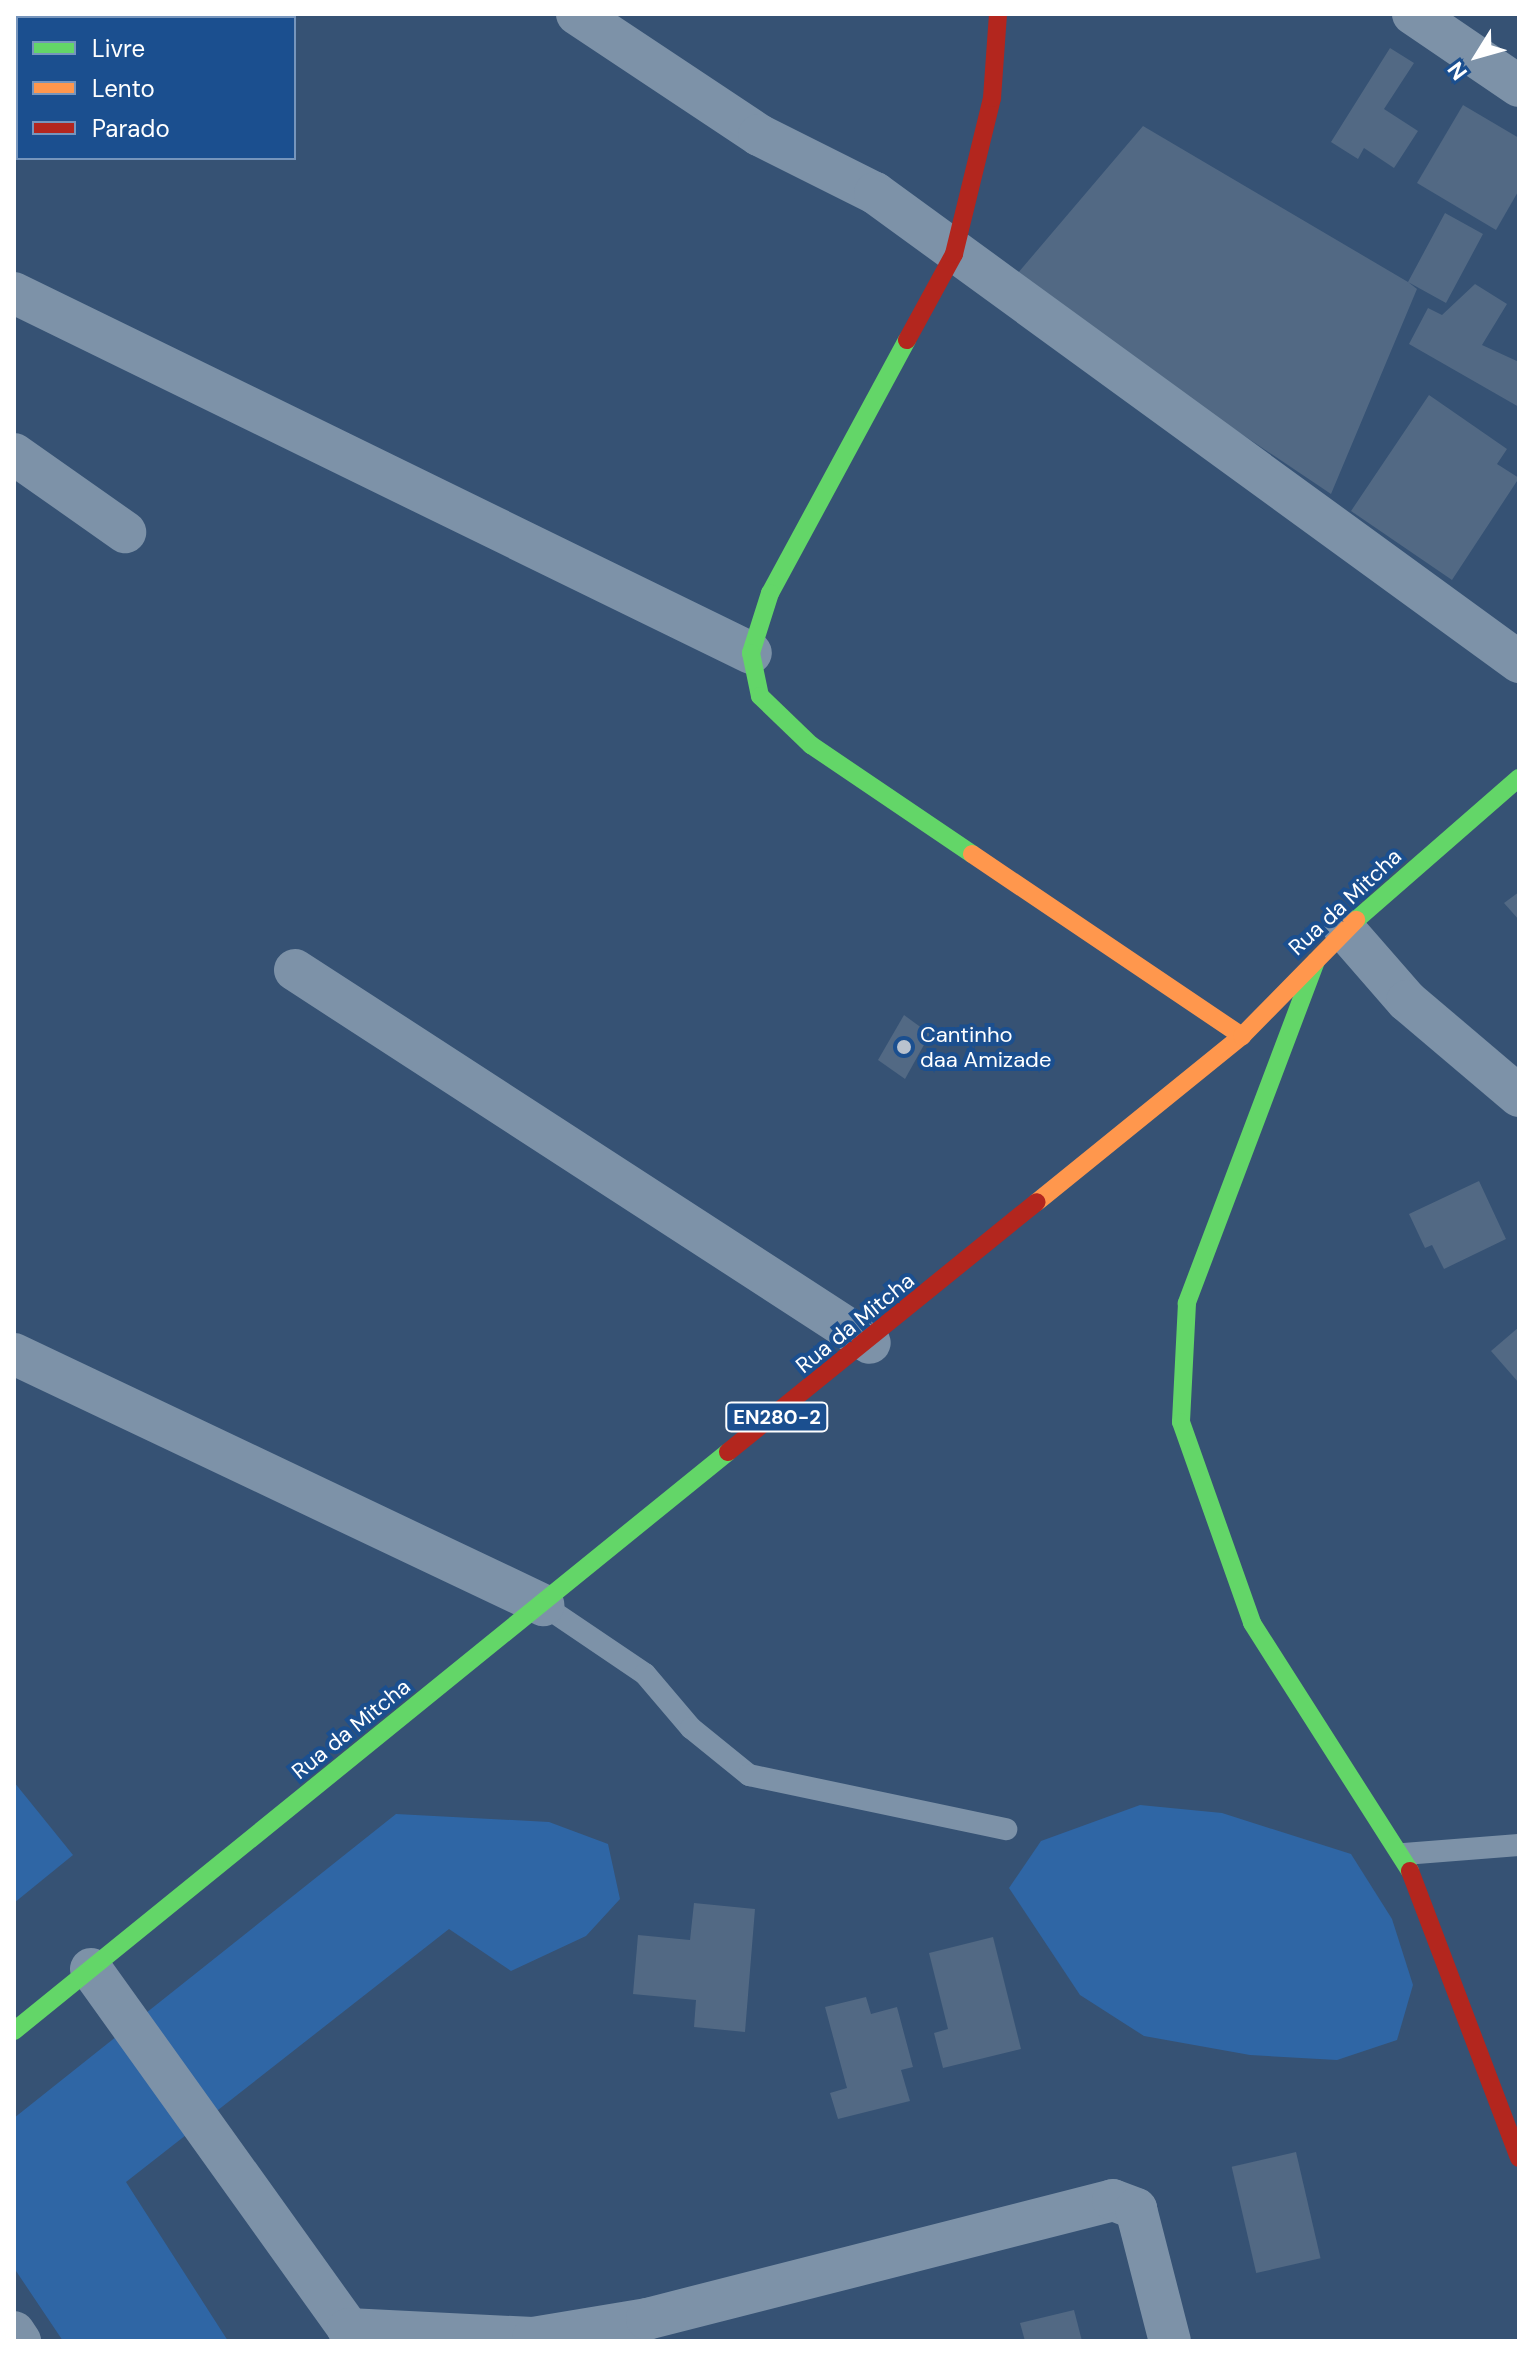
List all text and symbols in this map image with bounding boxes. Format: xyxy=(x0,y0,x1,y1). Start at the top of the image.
legend xyxy=(16,16,296,160)
north arrow xyxy=(1437,16,1517,96)
text: Livre xyxy=(92,33,145,64)
text: N xyxy=(1441,56,1474,86)
text: Lento xyxy=(92,73,155,104)
text: Parado xyxy=(92,113,170,144)
street label: Rua da Mitcha xyxy=(1283,843,1407,961)
place label: Cantinho daa Amizade xyxy=(920,1021,1051,1072)
marker: Cantinho daa Amizade xyxy=(895,1038,913,1056)
street label: Rua da Mitcha xyxy=(791,1267,919,1379)
road number: EN280-2 xyxy=(725,1401,829,1433)
street label: Rua da Mitcha xyxy=(287,1673,415,1785)

